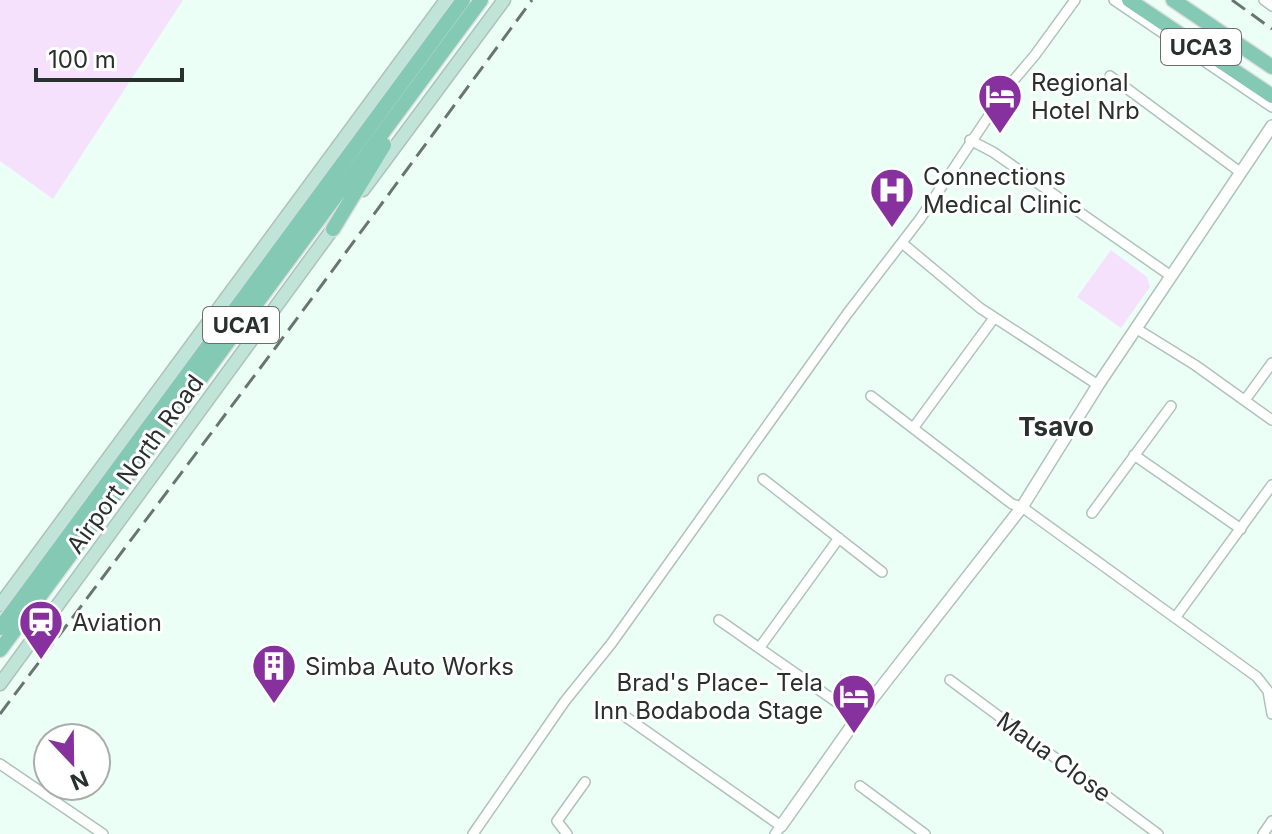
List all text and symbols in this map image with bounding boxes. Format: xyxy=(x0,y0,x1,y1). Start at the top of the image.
road number: UCA3 xyxy=(1161,29,1241,65)
scale bar xyxy=(36,32,182,82)
text: 100 m xyxy=(48,45,116,74)
place label: Regional Hotel Nrb xyxy=(1031,68,1140,125)
hotel icon: Regional Hotel Nrb xyxy=(976,72,1024,135)
place label: Connections Medical Clinic xyxy=(923,162,1082,219)
hospital icon: Connections Medical Clinic xyxy=(868,166,916,229)
road number: UCA1 xyxy=(203,307,279,343)
street label: Airport North Road xyxy=(61,369,209,559)
district label: Tsavo xyxy=(1018,411,1094,442)
station icon: Aviation xyxy=(17,598,65,661)
place label: Aviation xyxy=(72,608,162,637)
building icon: Simba Auto Works xyxy=(250,642,298,705)
place label: Simba Auto Works xyxy=(305,652,514,681)
place label: Brad's Place- Tela Inn Bodaboda Stage xyxy=(594,668,823,725)
hotel icon: Brad's Place- Tela Inn Bodaboda Stage xyxy=(830,672,878,735)
street label: Maua Close xyxy=(991,706,1117,808)
north arrow xyxy=(32,722,112,802)
text: N xyxy=(67,765,92,796)

